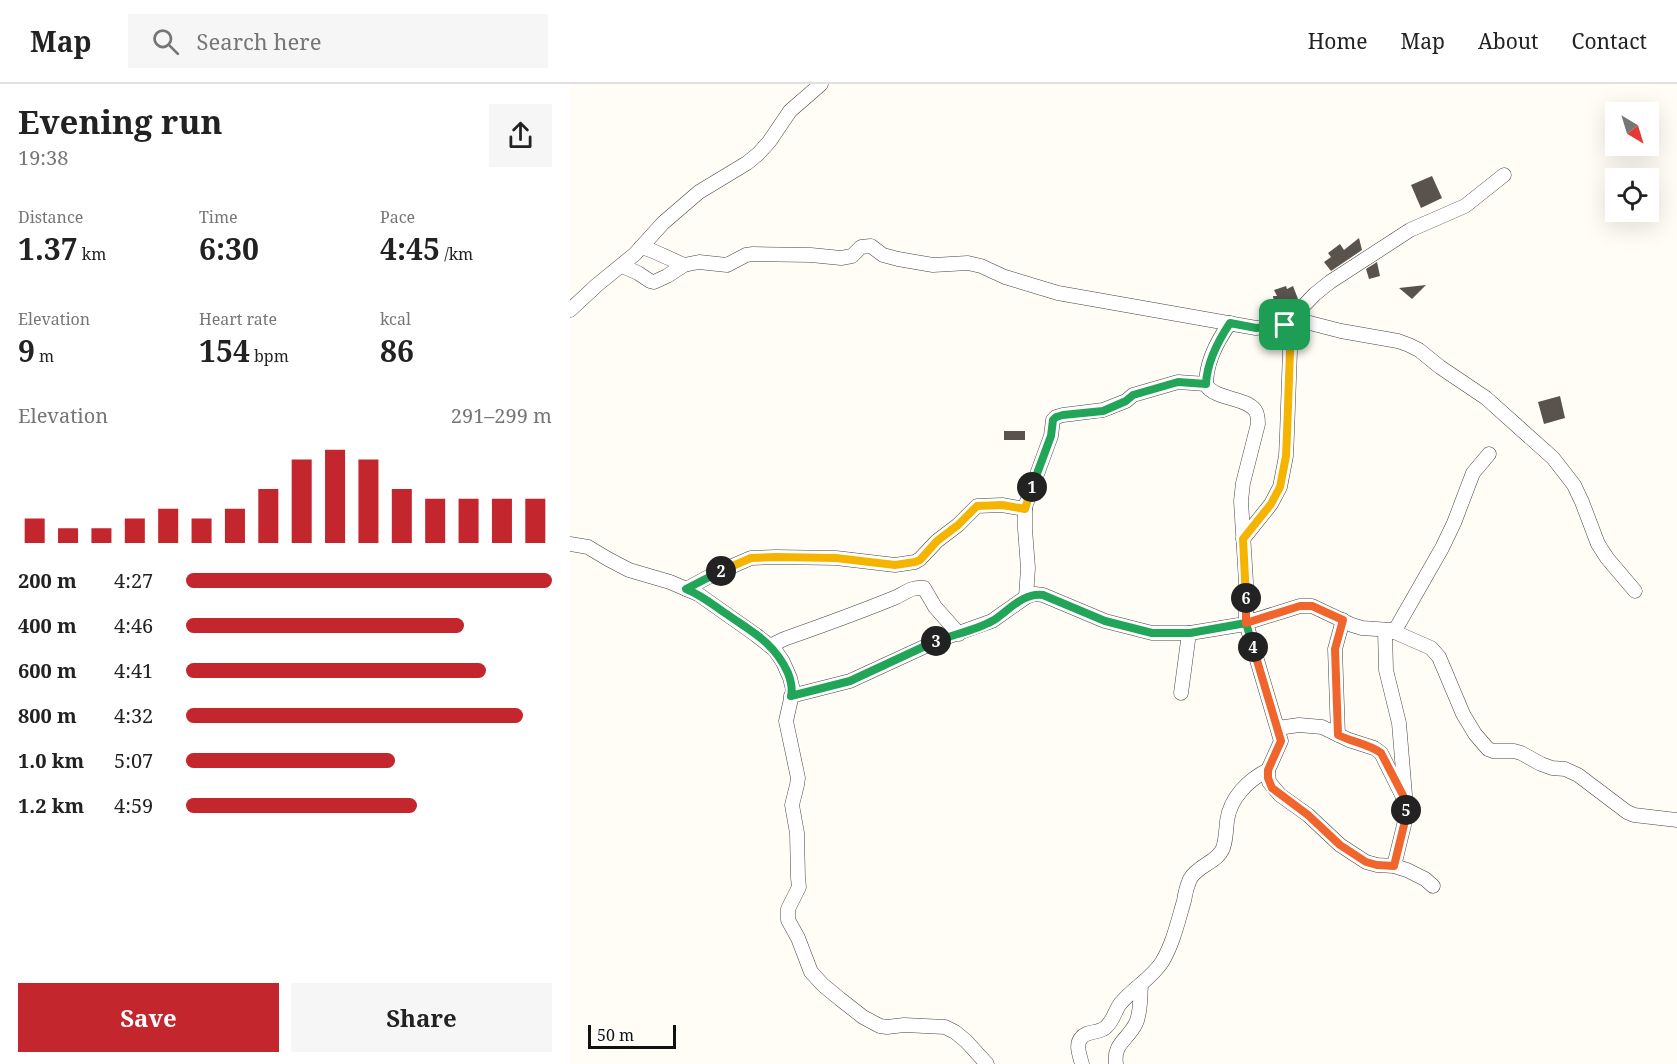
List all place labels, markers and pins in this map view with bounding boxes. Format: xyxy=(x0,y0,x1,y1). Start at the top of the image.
pin xyxy=(1259,299,1310,350)
pin: 1 xyxy=(1017,472,1047,502)
pin: 2 xyxy=(706,556,736,586)
pin: 6 xyxy=(1231,583,1261,613)
pin: 3 xyxy=(921,626,951,656)
pin: 4 xyxy=(1238,632,1268,662)
pin: 5 xyxy=(1391,795,1421,825)

